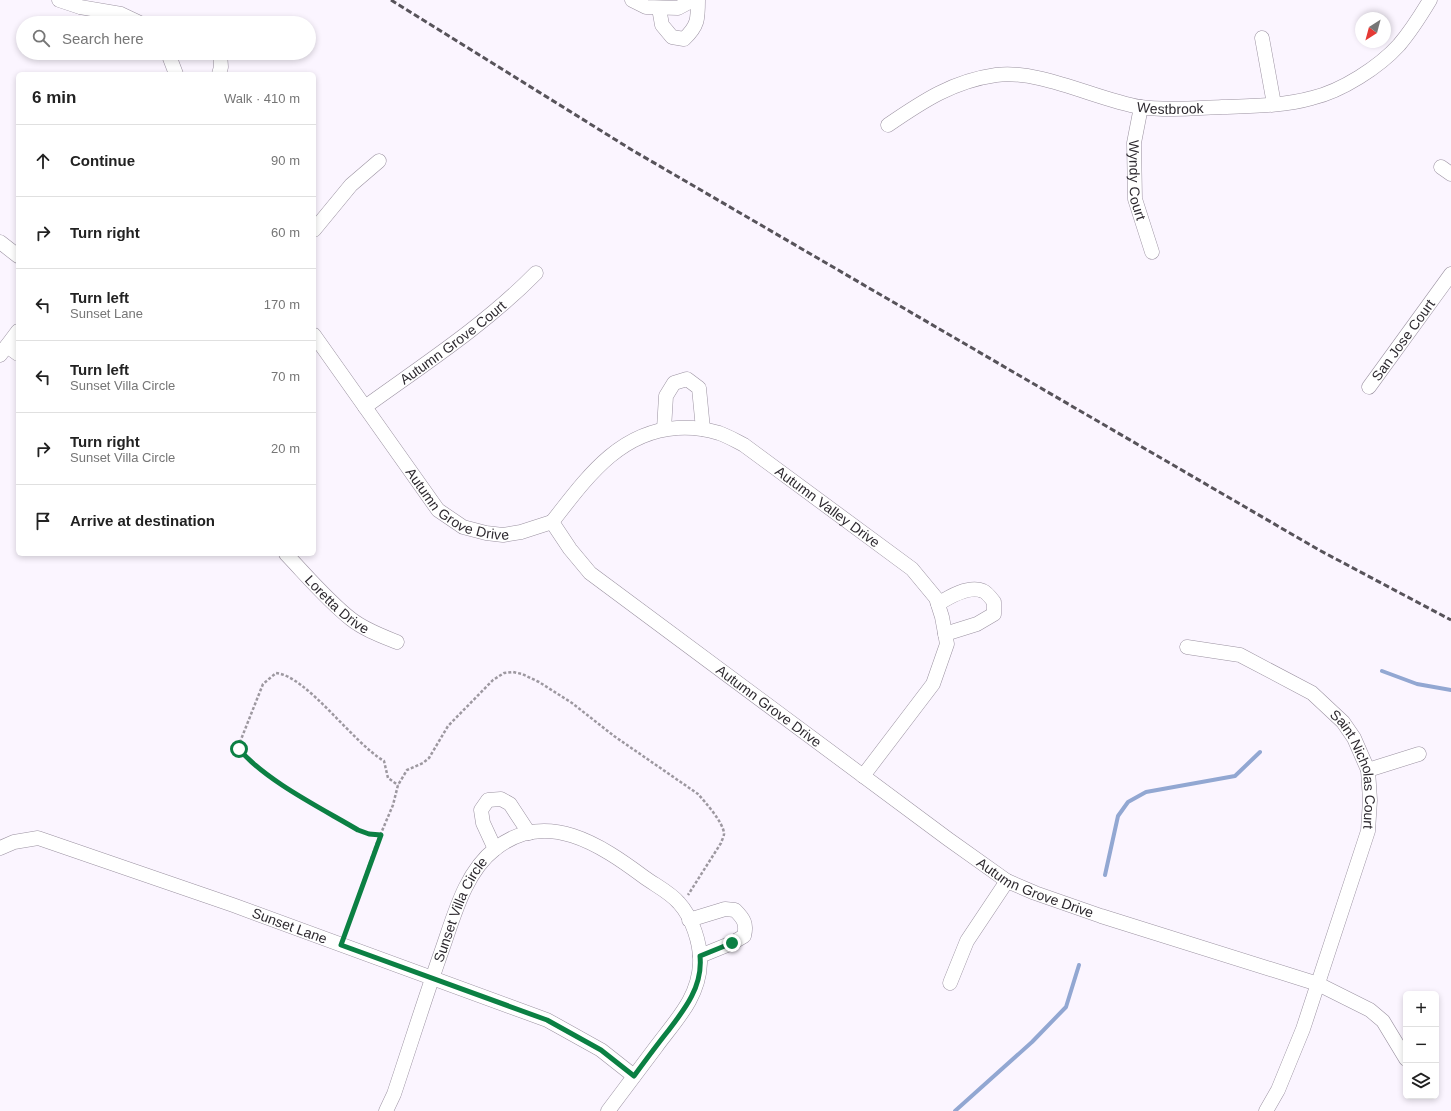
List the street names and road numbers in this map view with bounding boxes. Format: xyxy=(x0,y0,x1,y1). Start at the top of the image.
street label: Westbrook xyxy=(1136,99,1205,117)
street label: Wyndy Court xyxy=(1126,140,1149,222)
street label: San Jose Court xyxy=(1368,296,1438,384)
street label: Autumn Grove Court xyxy=(397,297,509,388)
street label: Autumn Valley Drive xyxy=(772,463,883,551)
street label: Autumn Grove Drive xyxy=(403,465,510,543)
street label: Loretta Drive xyxy=(302,572,372,637)
street label: Autumn Grove Drive xyxy=(713,662,825,750)
street label: Saint Nicholas Court xyxy=(1327,706,1378,830)
street label: Sunset Villa Circle xyxy=(430,854,491,964)
street label: Autumn Grove Drive xyxy=(974,854,1096,921)
street label: Sunset Lane xyxy=(250,905,329,947)

